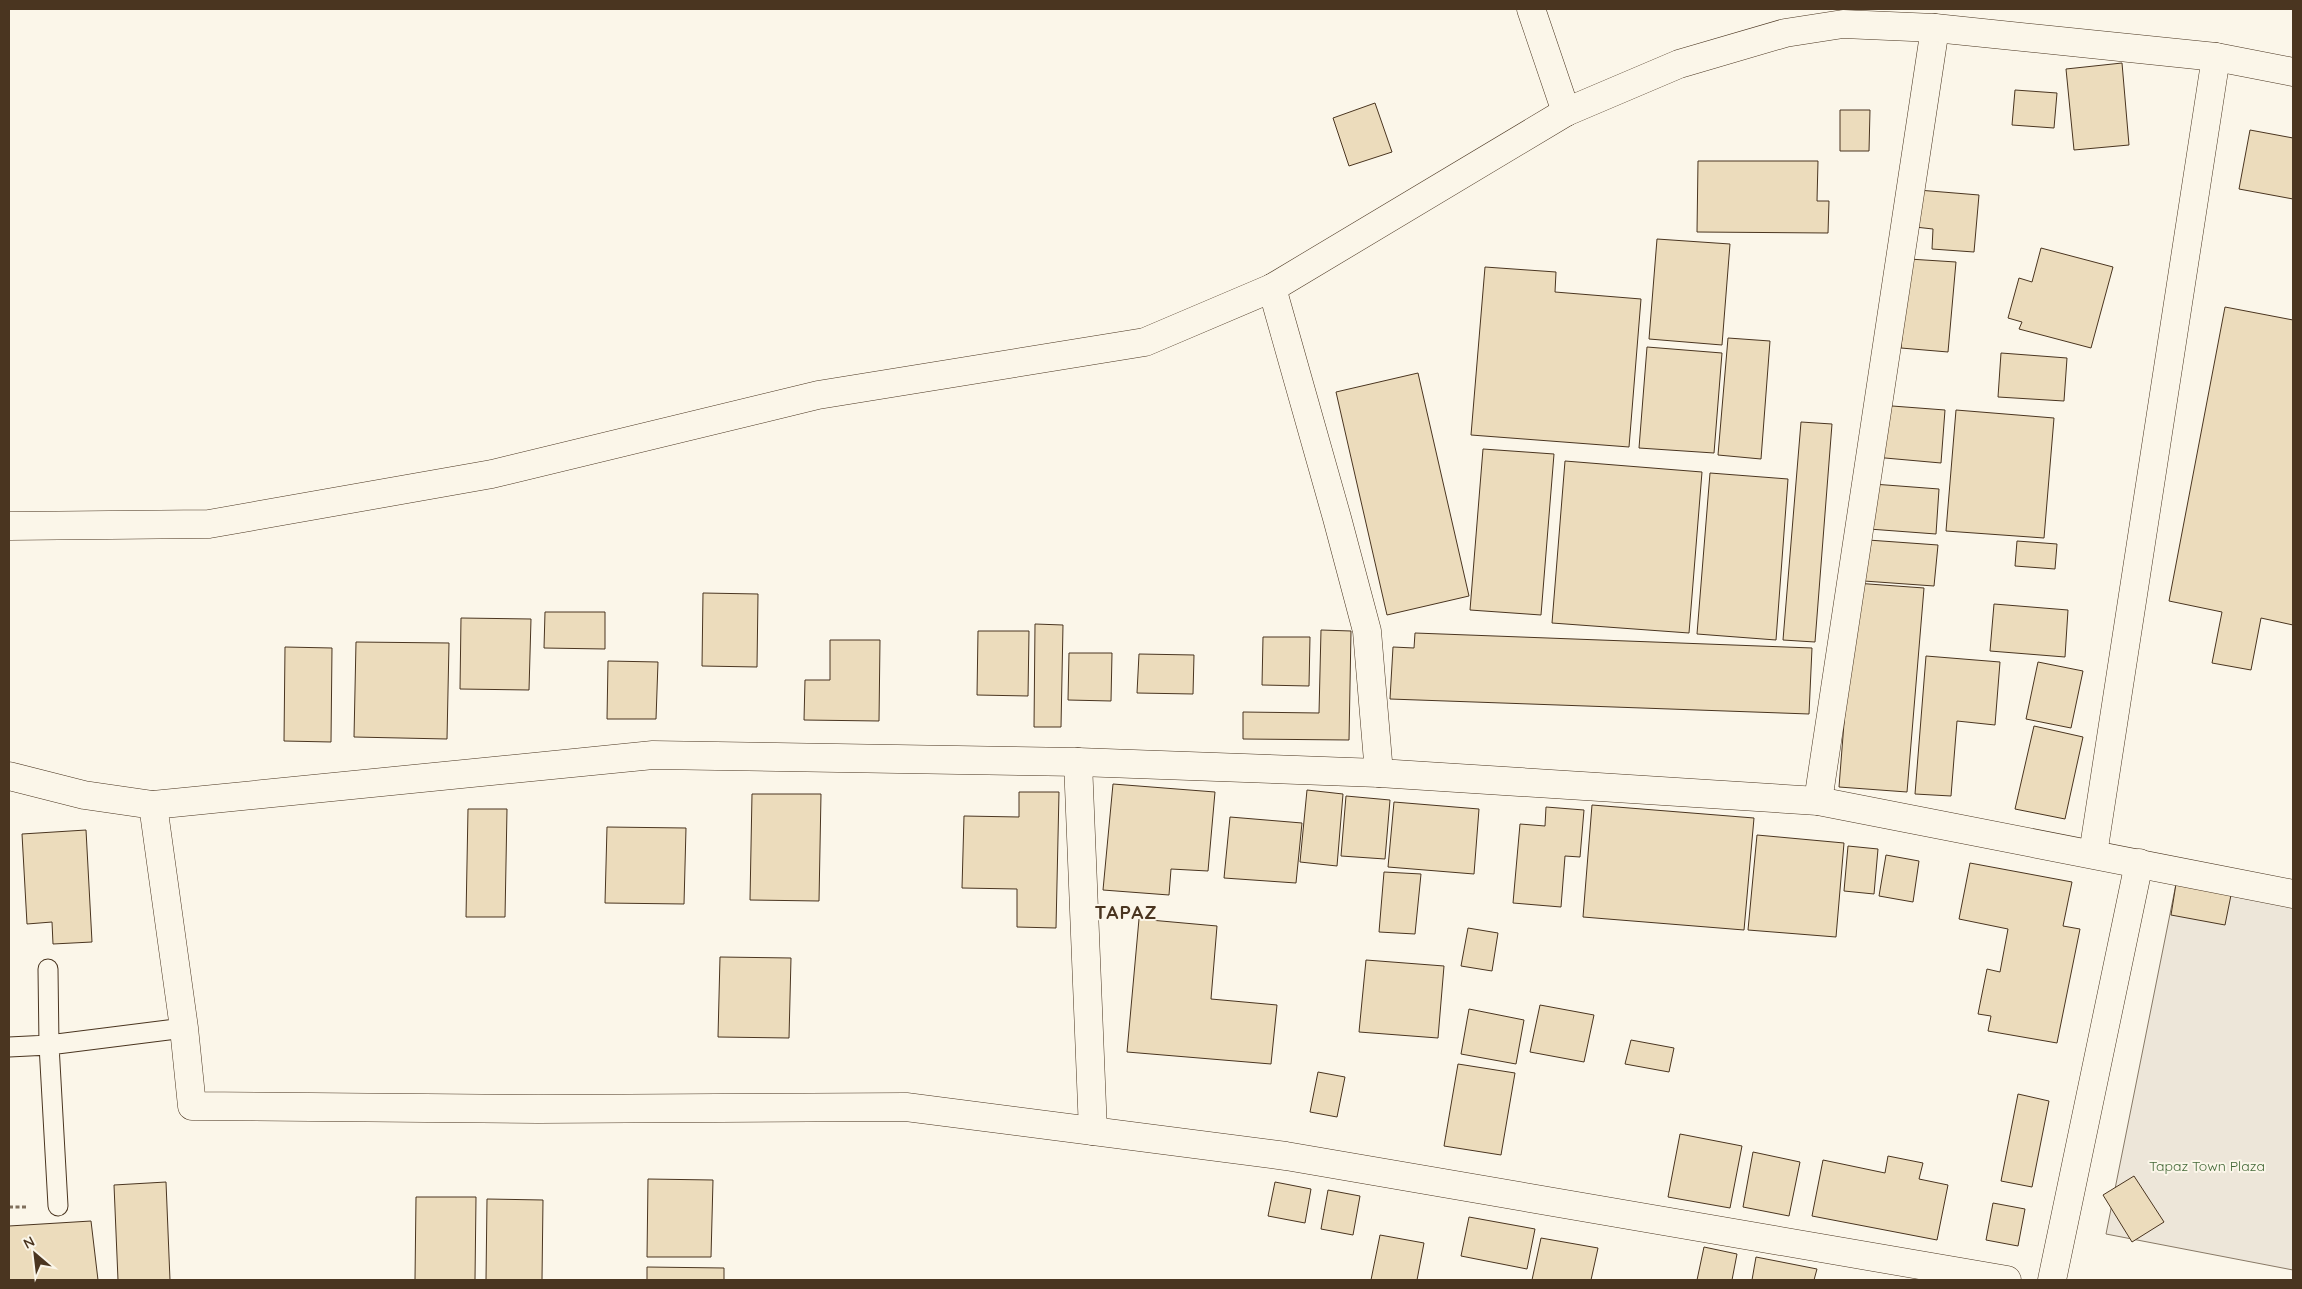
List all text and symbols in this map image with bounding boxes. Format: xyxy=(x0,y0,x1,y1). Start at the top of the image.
district label: TAPAZ xyxy=(1094,900,1158,924)
park label: Tapaz Town Plaza xyxy=(2149,1157,2265,1175)
north arrow xyxy=(10,1229,60,1279)
text: N xyxy=(20,1232,38,1253)

